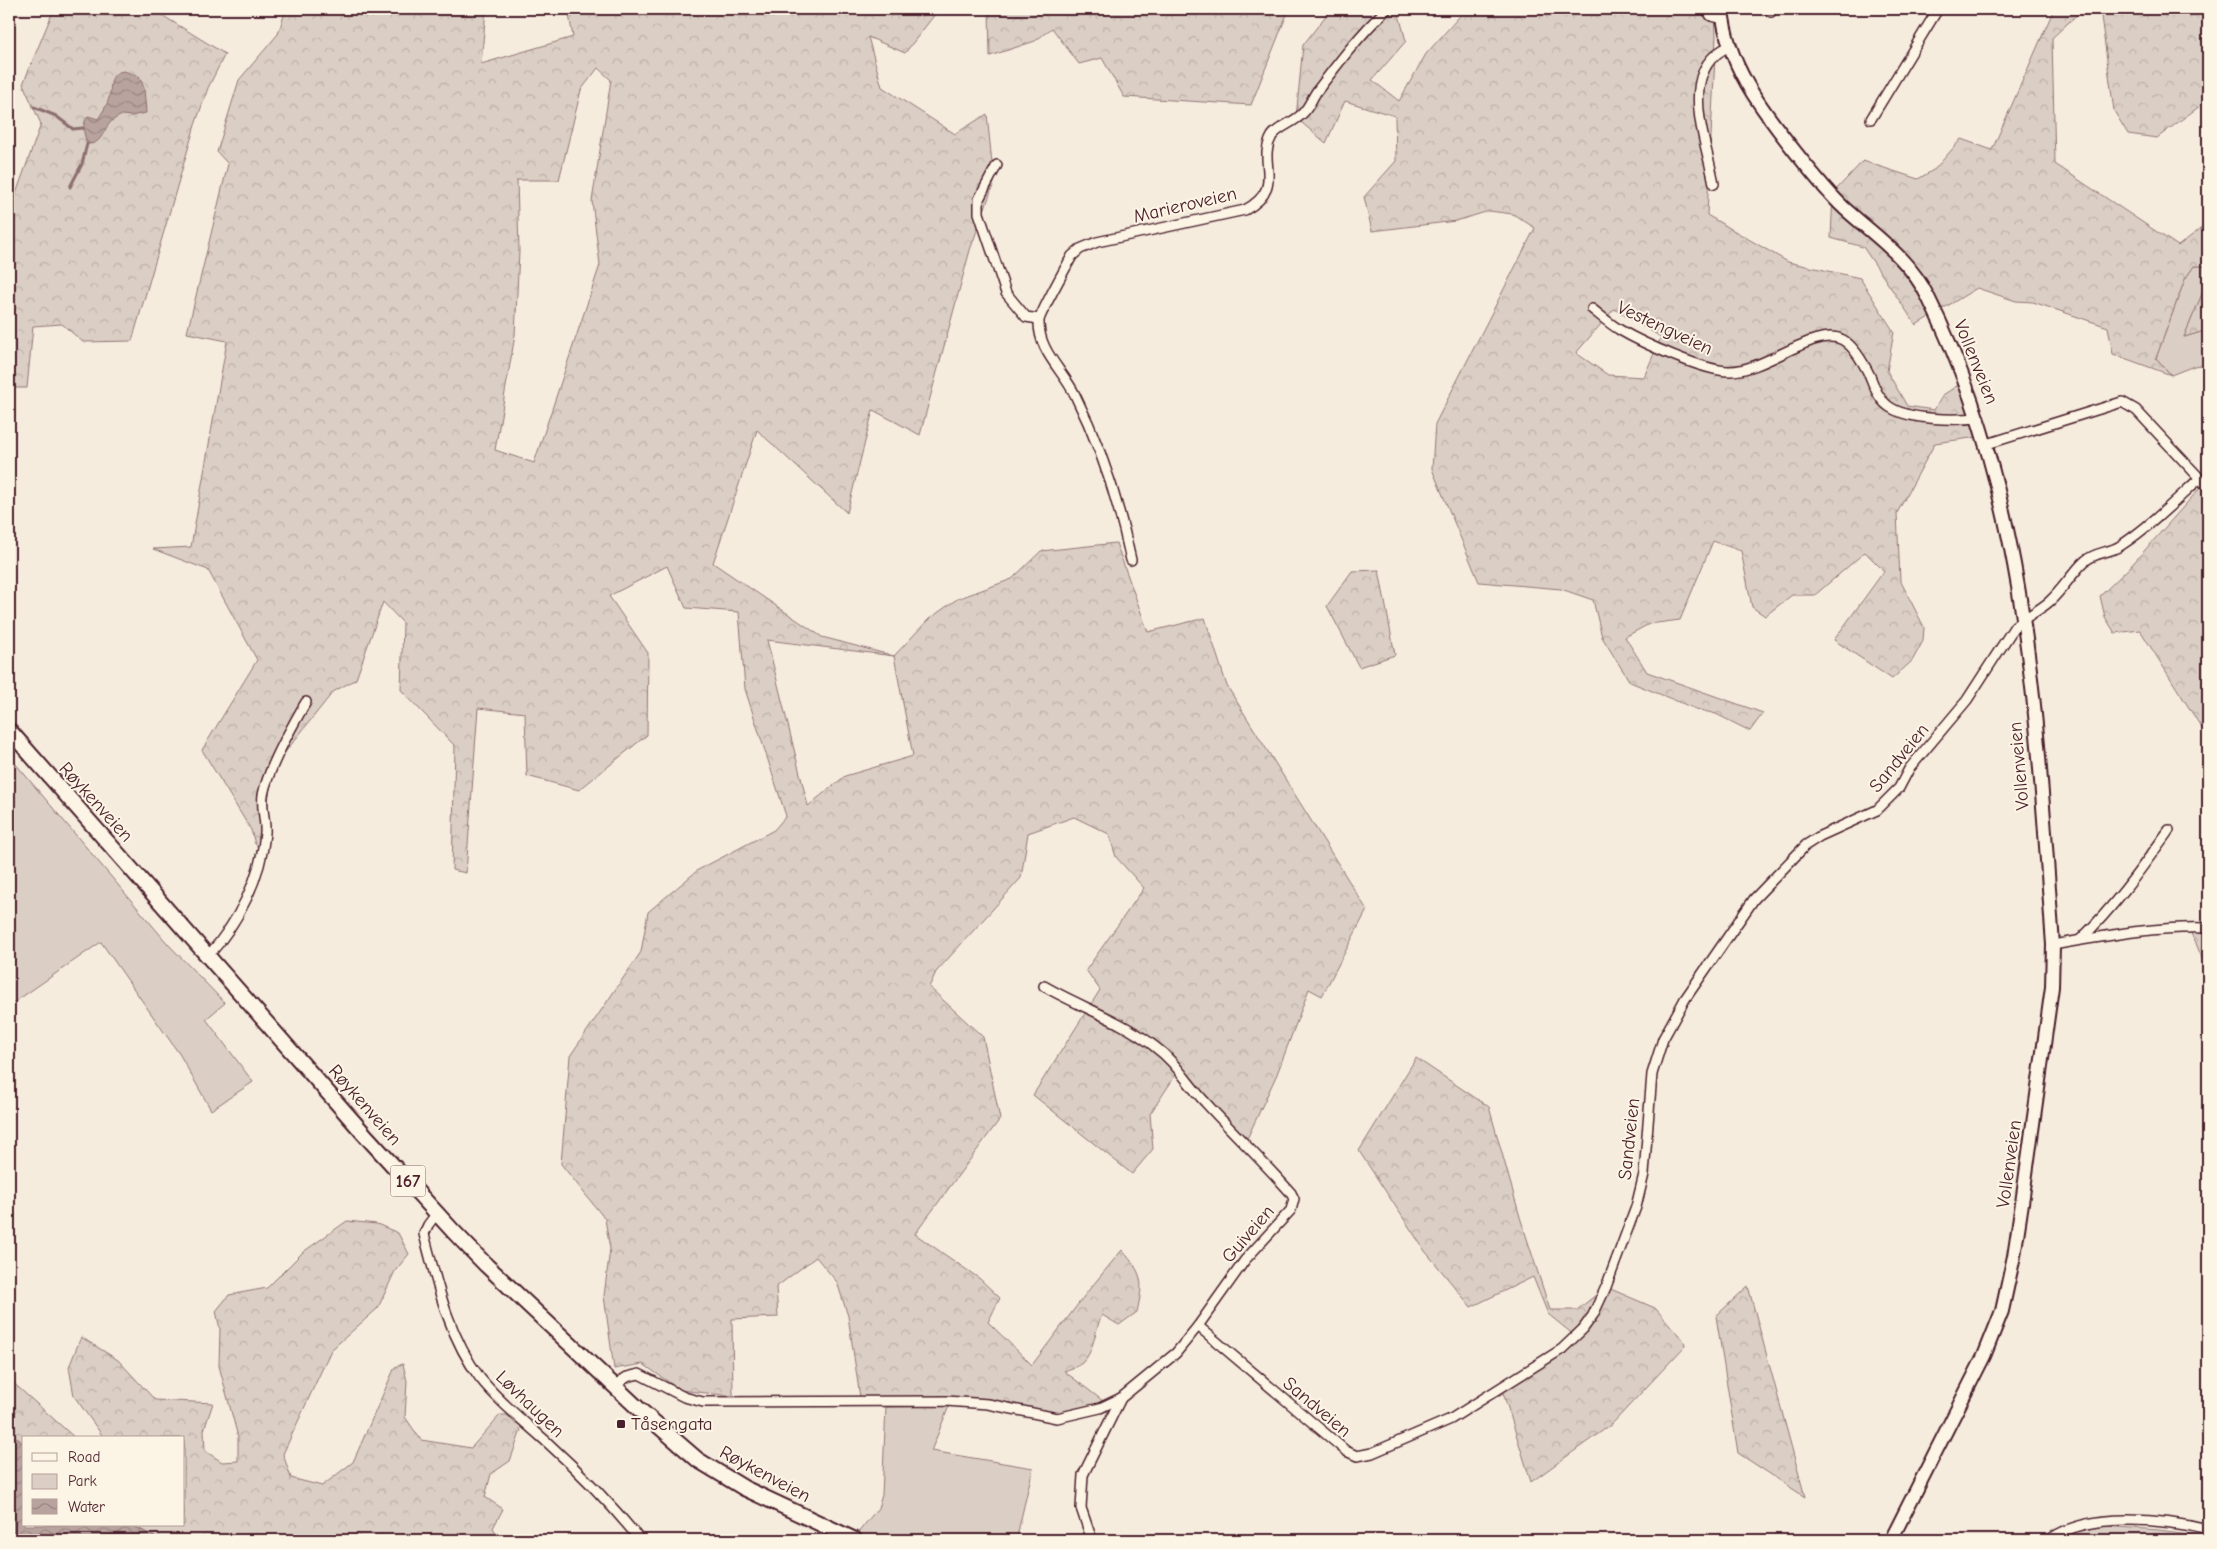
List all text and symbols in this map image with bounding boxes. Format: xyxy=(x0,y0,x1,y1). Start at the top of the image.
street label: Marieroveien xyxy=(1131,182,1239,228)
street label: Vestengveien xyxy=(1614,296,1716,360)
street label: Vollenveien xyxy=(1949,317,2003,407)
street label: Sandveien xyxy=(1865,719,1933,797)
street label: Vollenveien xyxy=(2004,721,2034,811)
street label: Røykenveien xyxy=(54,758,138,846)
street label: Røykenveien xyxy=(324,1060,406,1150)
street label: Sandveien xyxy=(1614,1097,1644,1181)
street label: Vollenveien xyxy=(1992,1118,2026,1210)
road number: 167 xyxy=(390,1166,426,1196)
street label: Guiveien xyxy=(1217,1201,1279,1267)
street label: Løvhaugen xyxy=(491,1366,569,1442)
street label: Sandveien xyxy=(1278,1372,1356,1442)
place label: Tåsengata xyxy=(631,1413,713,1435)
marker: Tåsengata xyxy=(615,1418,627,1430)
legend xyxy=(22,1436,185,1526)
street label: Røykenveien xyxy=(716,1441,814,1507)
text: Road xyxy=(68,1448,100,1466)
text: Park xyxy=(68,1472,97,1490)
text: Water xyxy=(68,1498,105,1516)

